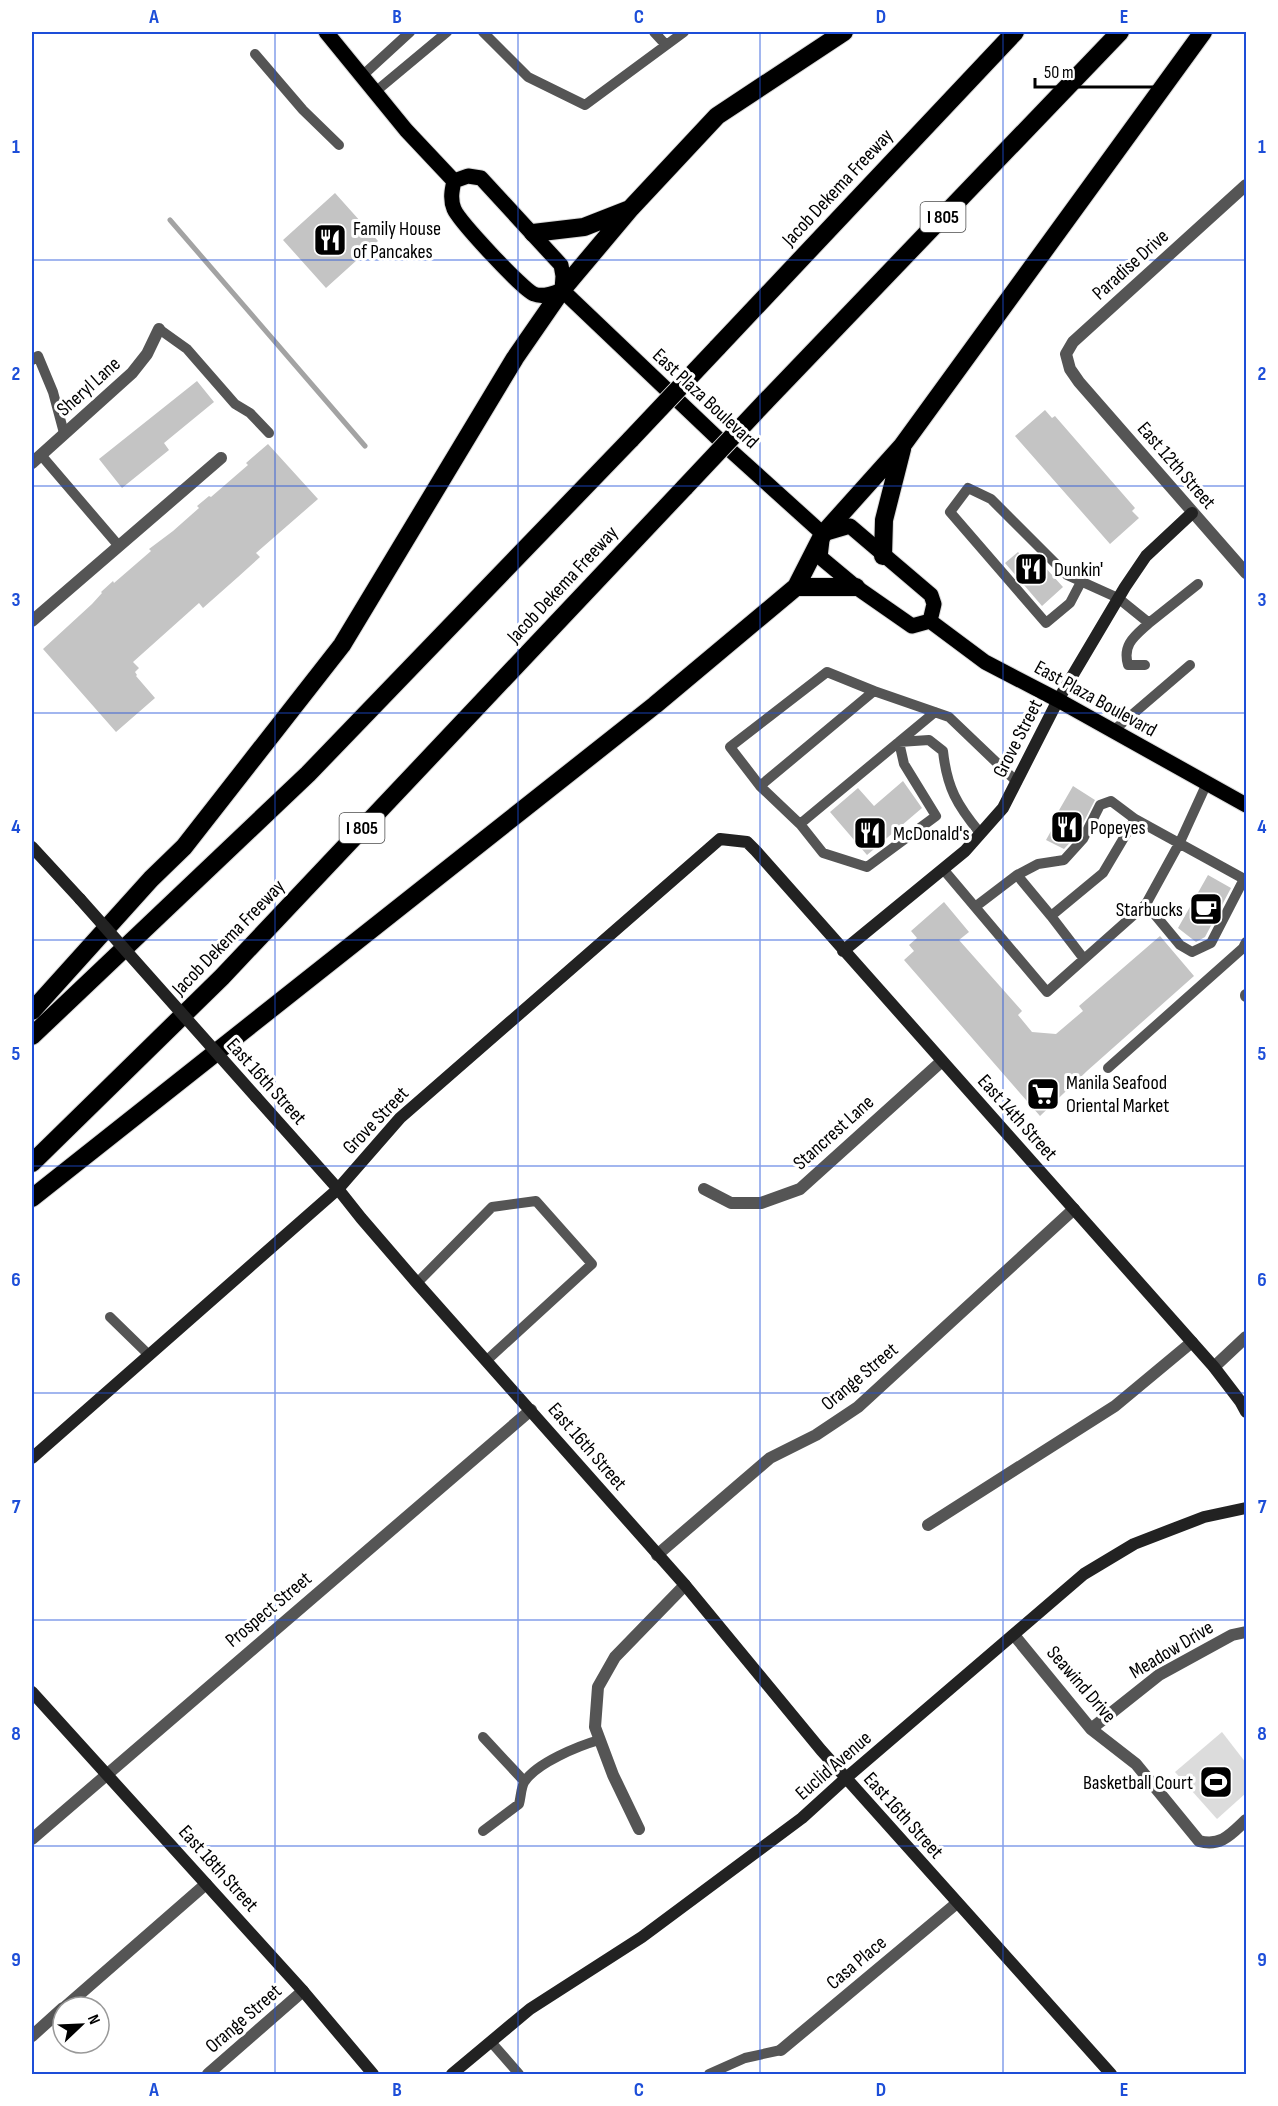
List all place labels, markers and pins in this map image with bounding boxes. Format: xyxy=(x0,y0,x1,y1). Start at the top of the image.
place label: Family House of Pancakes xyxy=(353,217,441,264)
restaurant icon: Family House of Pancakes xyxy=(312,222,348,258)
restaurant icon: Dunkin' xyxy=(1013,551,1049,587)
place label: Dunkin' xyxy=(1054,558,1103,582)
restaurant icon: Popeyes xyxy=(1049,809,1085,845)
restaurant icon: McDonald's xyxy=(852,815,888,851)
place label: Popeyes xyxy=(1090,816,1146,840)
place label: McDonald's xyxy=(893,822,970,846)
cafe icon: Starbucks xyxy=(1188,891,1224,927)
place label: Starbucks xyxy=(1116,898,1183,922)
place label: Manila Seafood Oriental Market xyxy=(1066,1071,1169,1118)
supermarket icon: Manila Seafood Oriental Market xyxy=(1025,1076,1061,1112)
sports icon: Basketball Court xyxy=(1198,1764,1234,1800)
place label: Basketball Court xyxy=(1083,1771,1193,1795)

